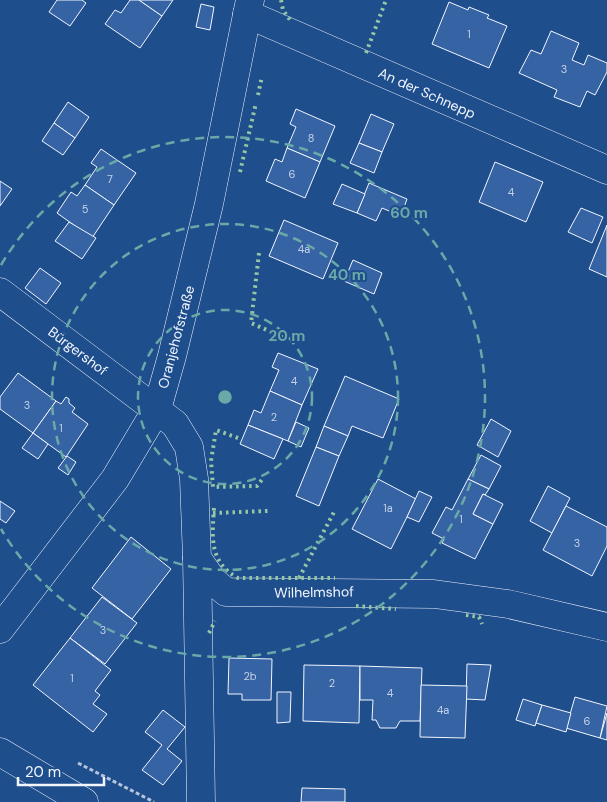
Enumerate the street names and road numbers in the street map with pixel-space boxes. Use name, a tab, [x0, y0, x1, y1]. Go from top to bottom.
street label: An der Schnepp	[376, 64, 479, 123]
street label: Oranjehofstraße	[154, 283, 198, 390]
street label: Bürgershof	[45, 323, 112, 379]
street label: Wilhelmshof	[274, 582, 354, 602]

